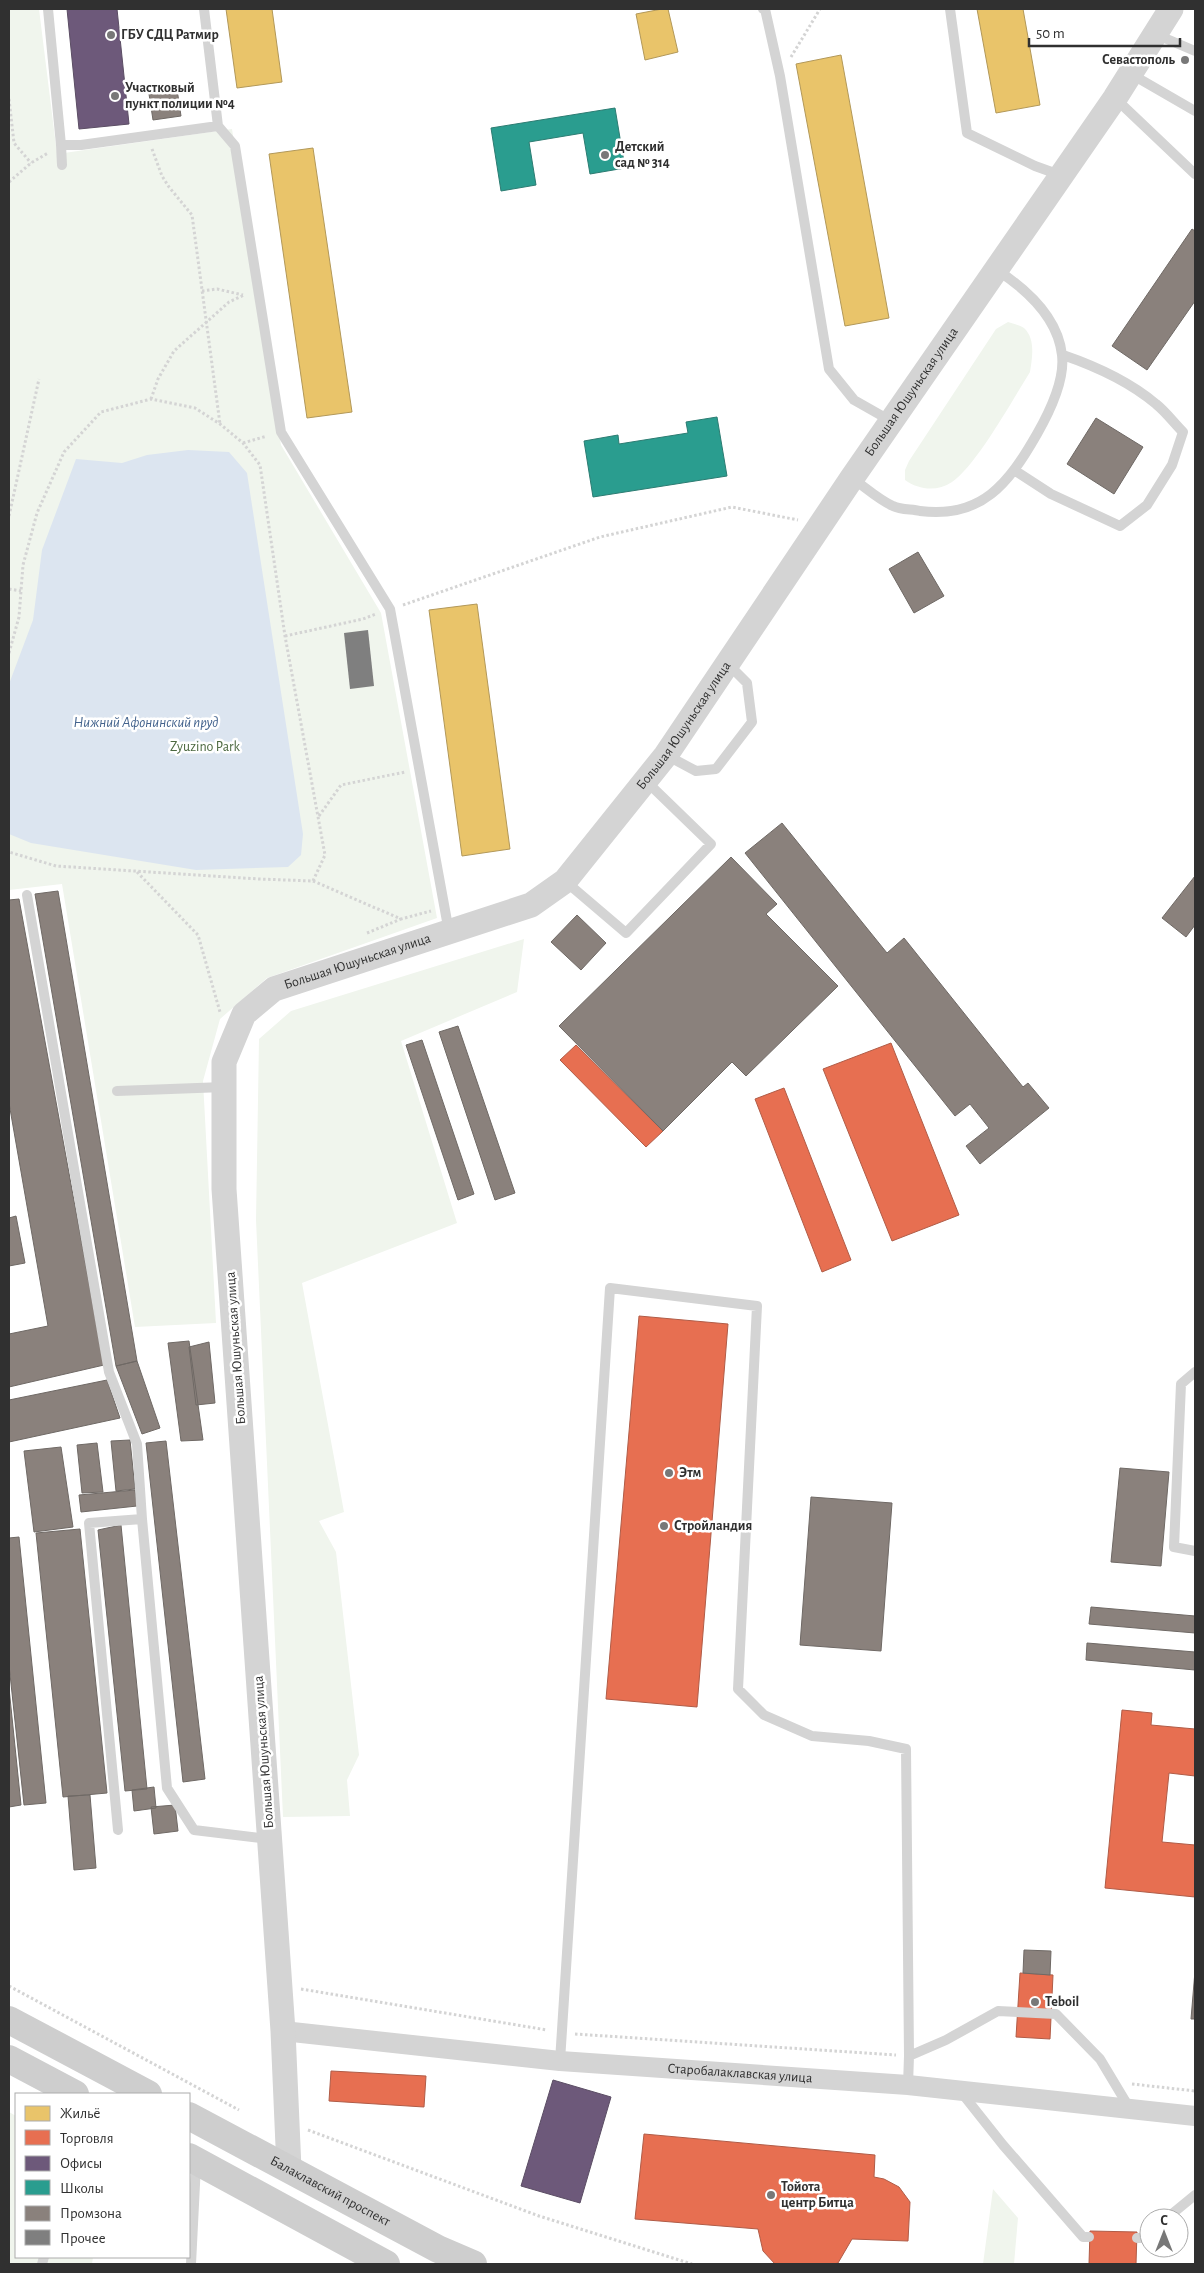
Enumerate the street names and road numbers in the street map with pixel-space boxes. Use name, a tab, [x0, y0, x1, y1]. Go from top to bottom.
street label: Большая Юшуньская улица	[862, 324, 961, 459]
street label: Большая Юшуньская улица	[634, 658, 734, 792]
street label: Большая Юшуньская улица	[282, 931, 433, 992]
street label: Большая Юшуньская улица	[224, 1270, 248, 1425]
street label: Большая Юшуньская улица	[252, 1674, 276, 1829]
street label: Старобалаклавская улица	[667, 2061, 813, 2085]
street label: Балаклавский проспект	[268, 2154, 393, 2230]

